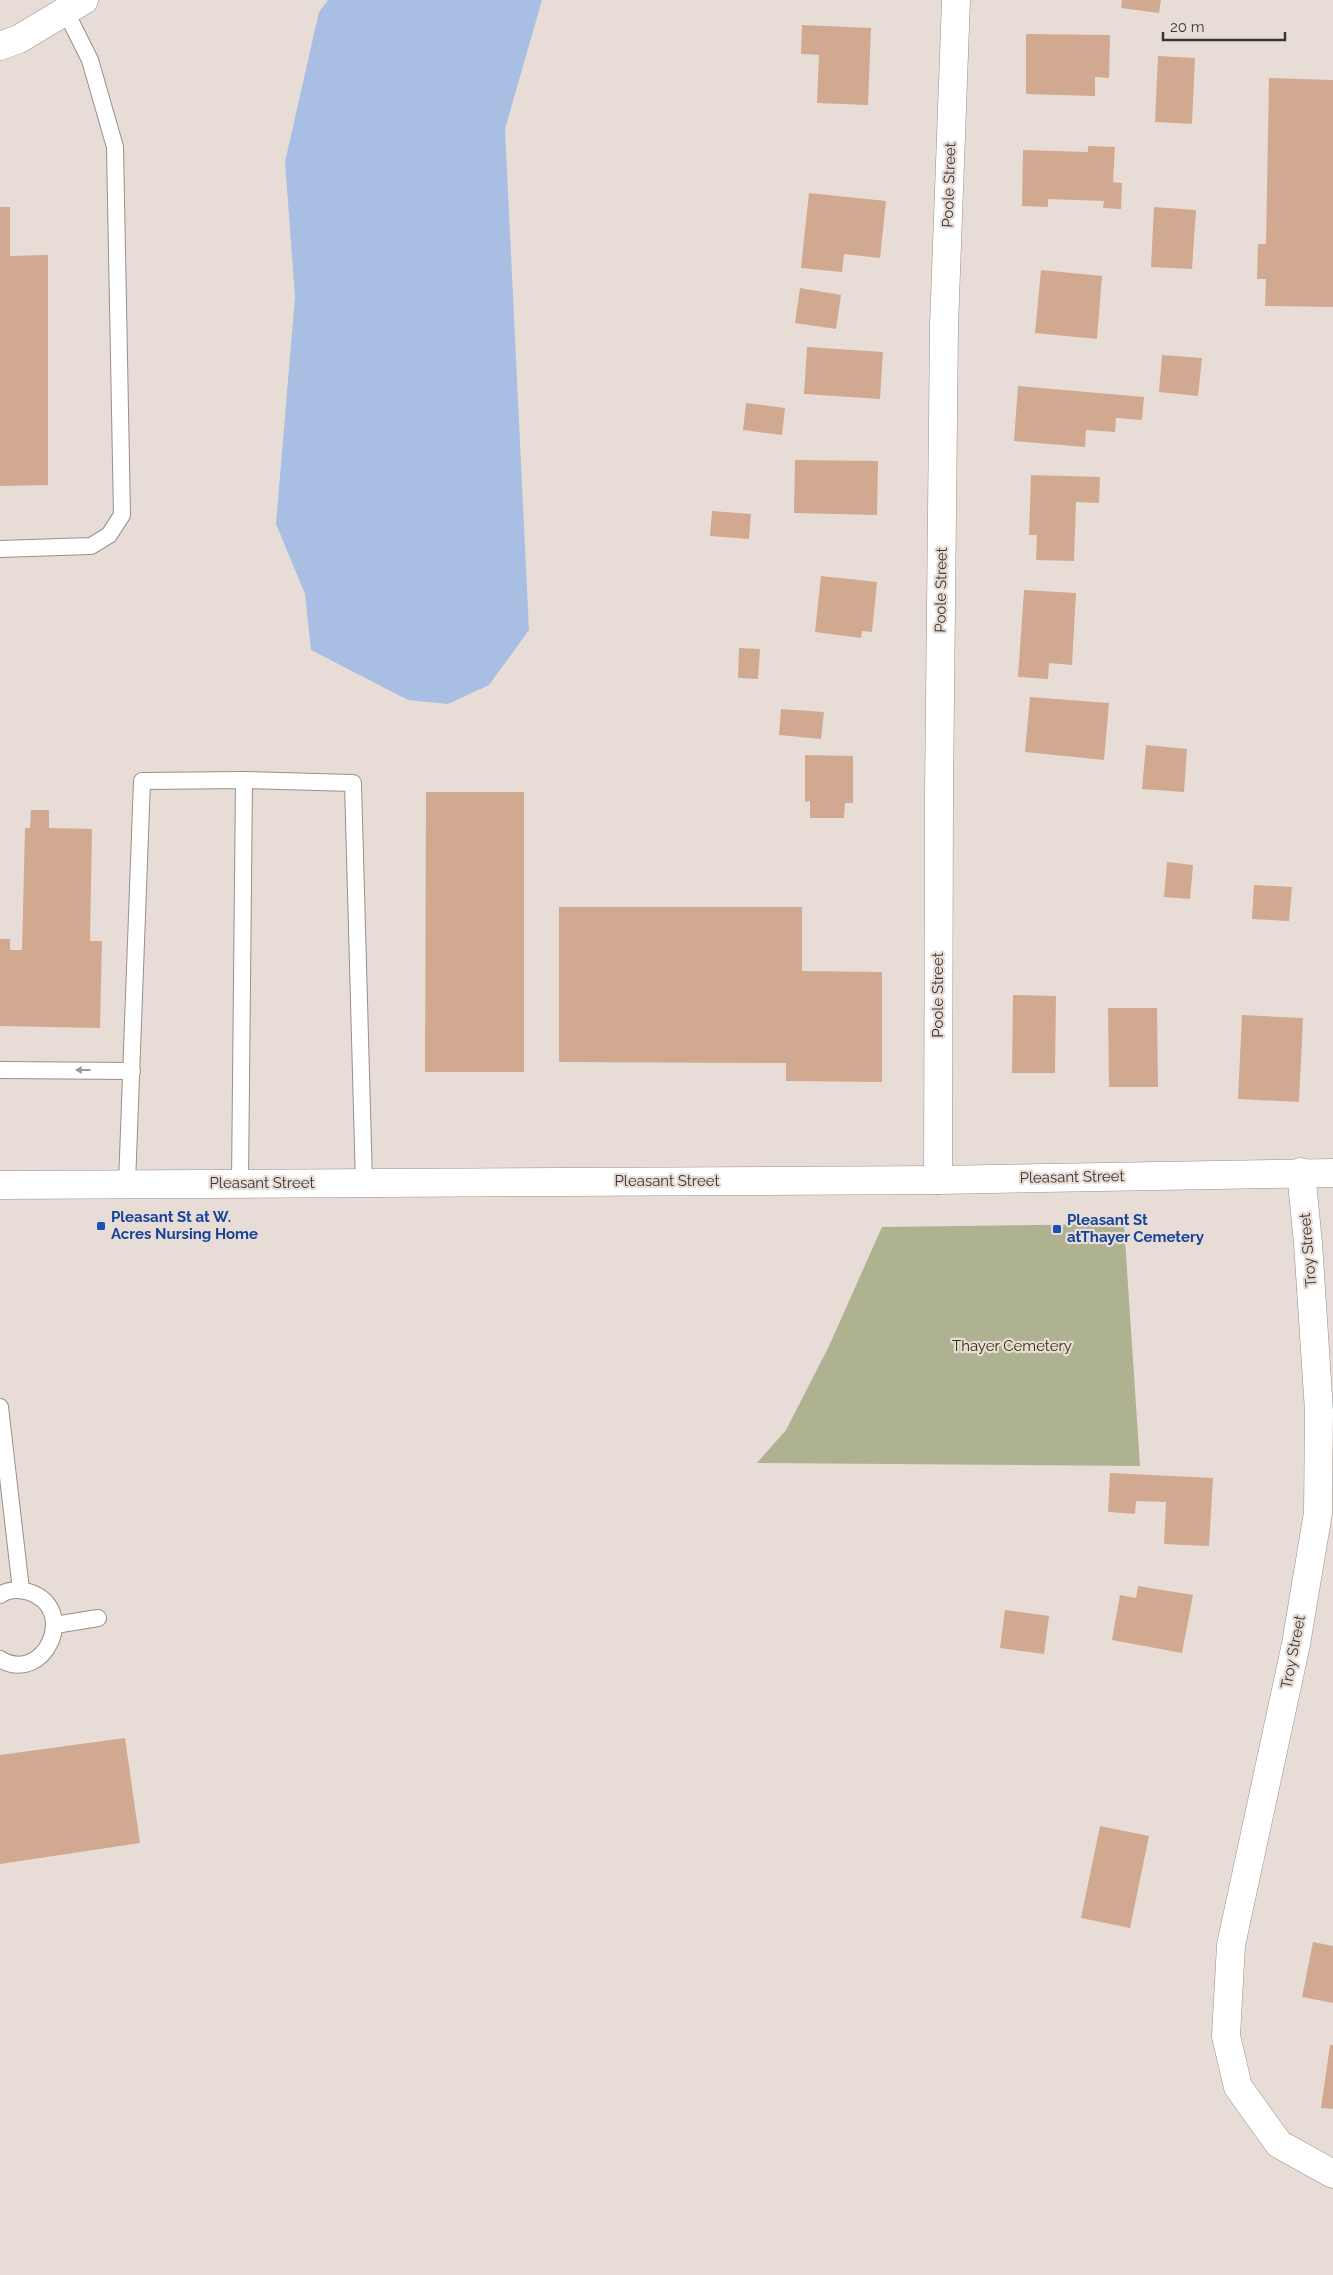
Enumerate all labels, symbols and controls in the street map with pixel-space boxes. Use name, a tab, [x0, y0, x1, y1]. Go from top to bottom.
scale bar	[1163, 10, 1286, 42]
text: 20 m	[1170, 18, 1205, 36]
street label: Poole Street	[939, 142, 959, 228]
street label: Poole Street	[931, 547, 951, 633]
street label: Poole Street	[929, 952, 947, 1038]
one-way arrow	[75, 1066, 91, 1074]
street label: Pleasant Street	[1019, 1167, 1125, 1187]
street label: Pleasant Street	[615, 1172, 719, 1190]
street label: Pleasant Street	[210, 1174, 314, 1192]
place label: Pleasant St at W. Acres Nursing Home	[111, 1208, 258, 1243]
place label: Pleasant St atThayer Cemetery	[1067, 1211, 1205, 1246]
street label: Troy Street	[1296, 1212, 1320, 1288]
marker: Pleasant St at W. Acres Nursing Home	[95, 1220, 107, 1232]
marker: Pleasant St atThayer Cemetery	[1051, 1223, 1063, 1235]
park label: Thayer Cemetery	[952, 1337, 1072, 1355]
street label: Troy Street	[1277, 1614, 1309, 1690]

